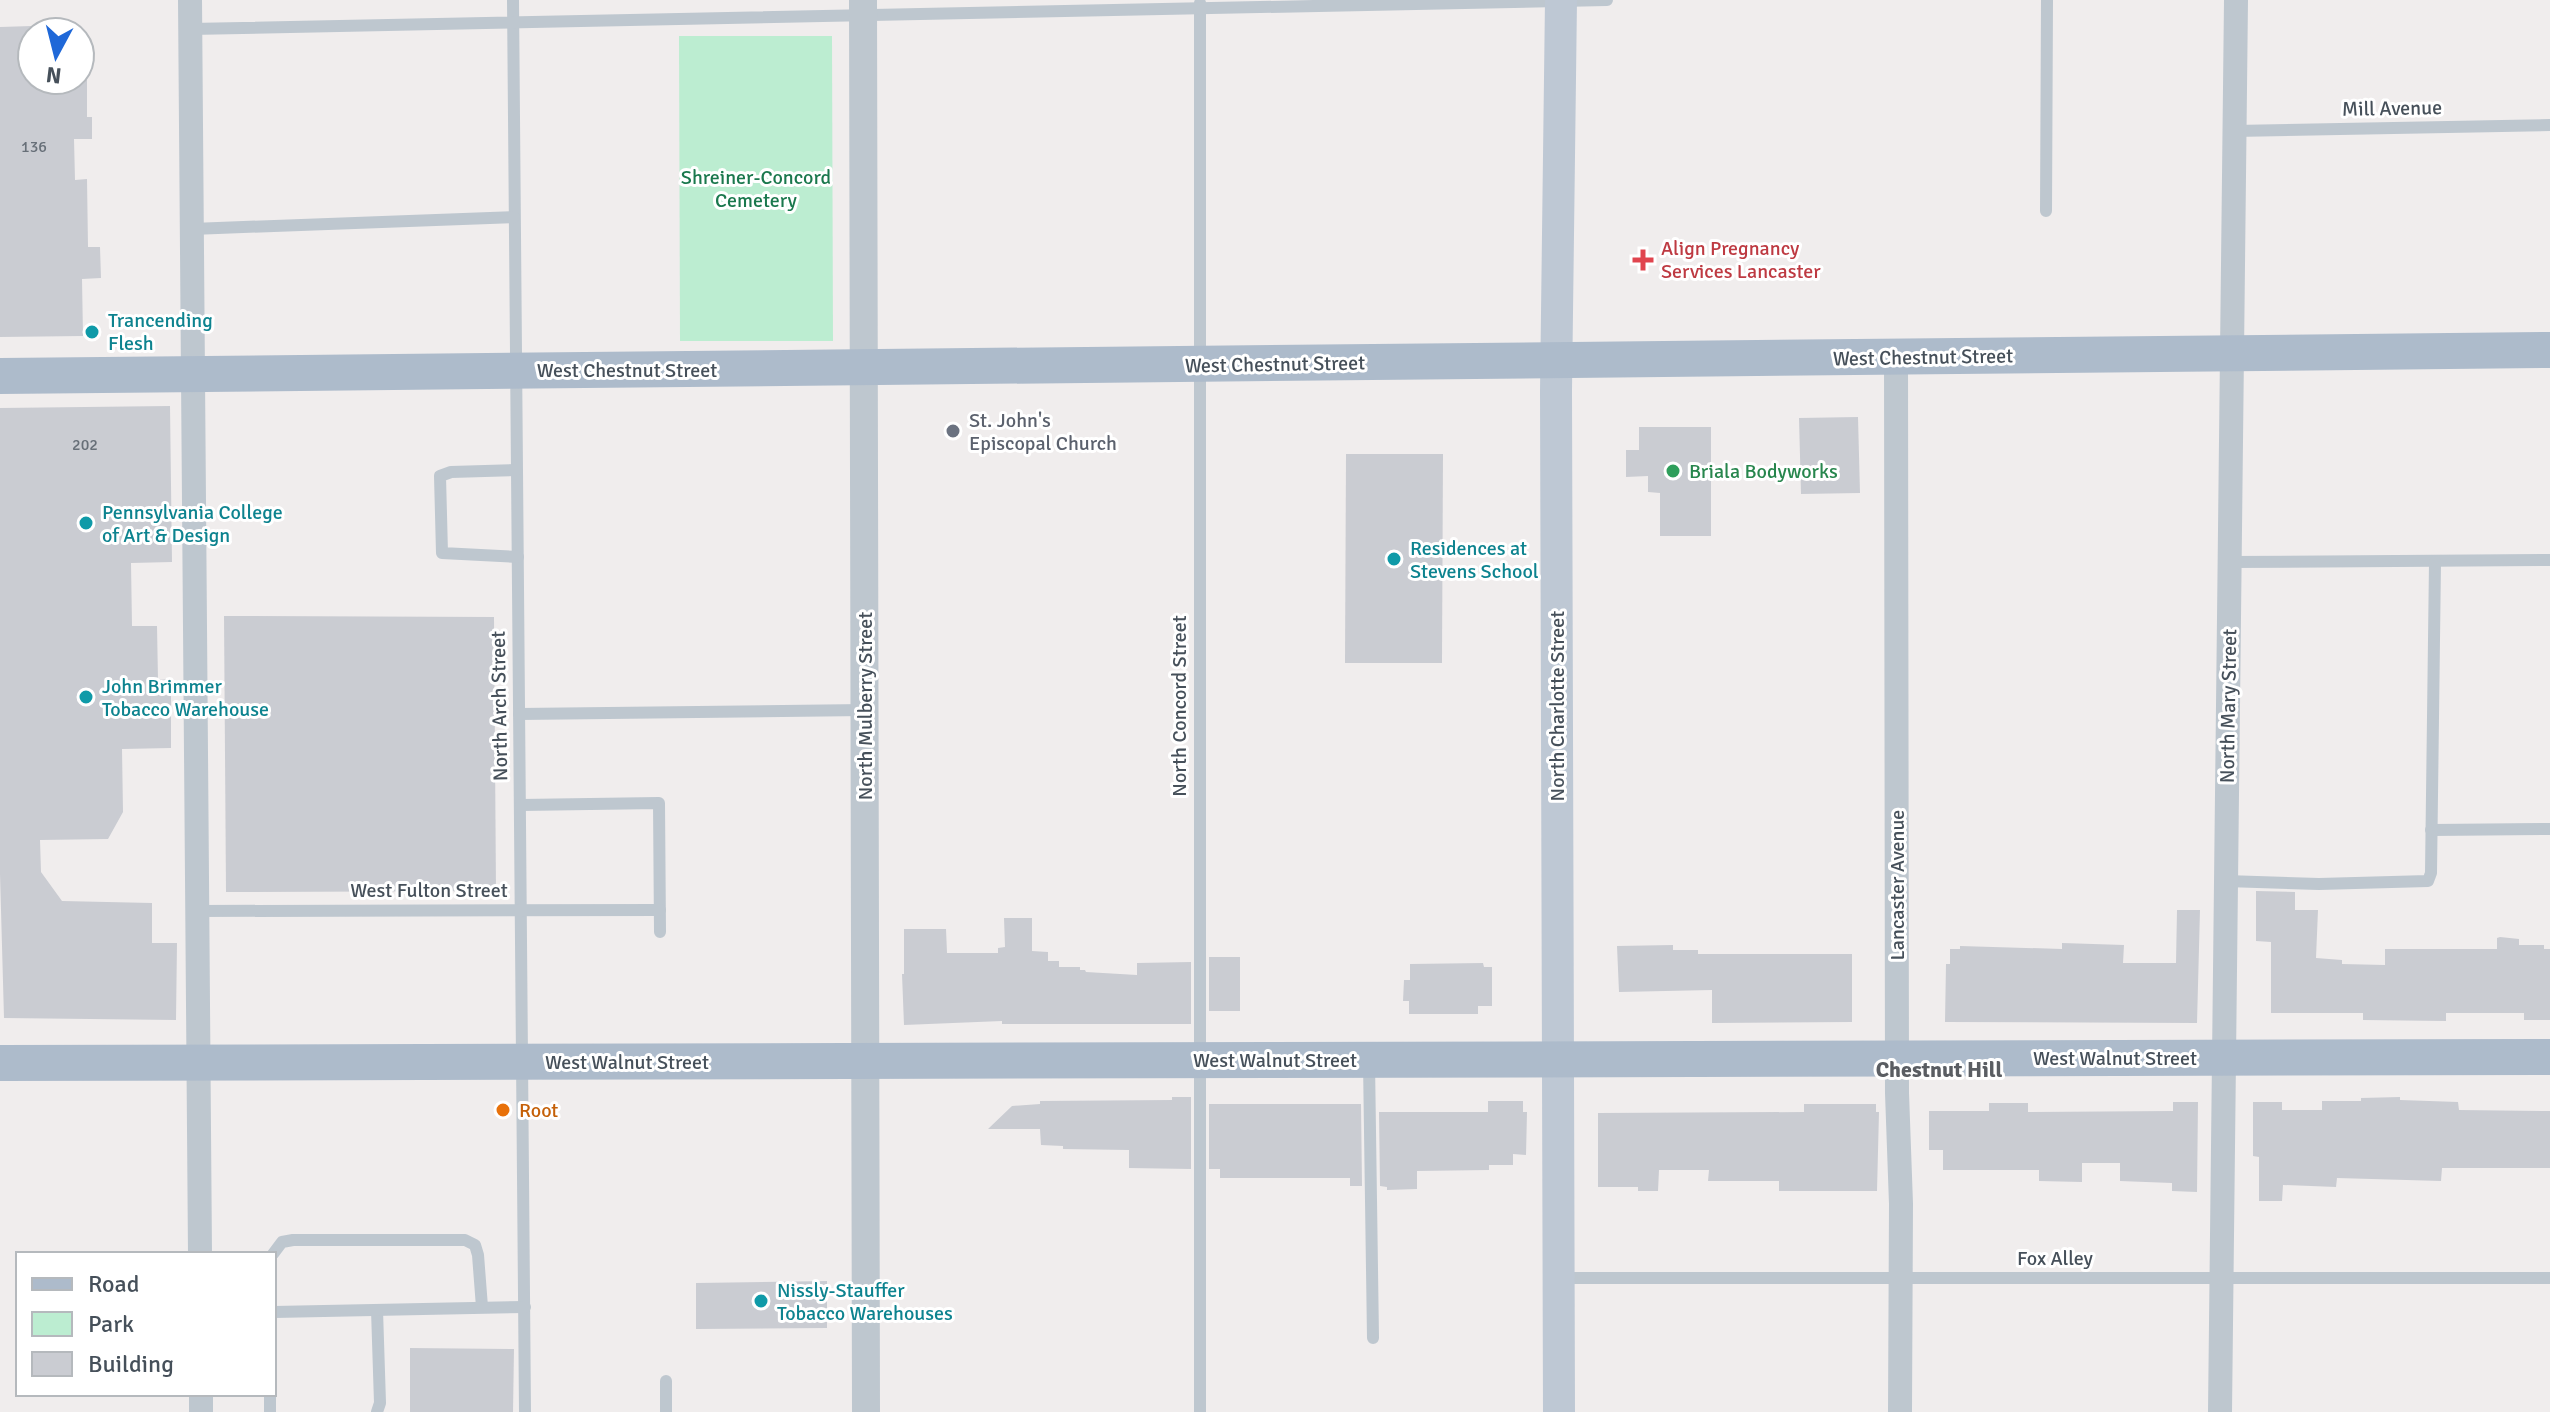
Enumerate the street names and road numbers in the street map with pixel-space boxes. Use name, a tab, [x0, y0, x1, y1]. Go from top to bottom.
street label: Mill Avenue	[2342, 95, 2442, 122]
street label: West Chestnut Street	[1833, 343, 2013, 372]
street label: West Chestnut Street	[1185, 350, 1365, 379]
street label: West Chestnut Street	[537, 358, 717, 383]
street label: North Charlotte Street	[1545, 611, 1570, 801]
street label: North Mulberry Street	[853, 612, 878, 800]
street label: North Concord Street	[1167, 615, 1192, 797]
street label: North Mary Street	[2215, 629, 2242, 783]
street label: North Arch Street	[486, 631, 513, 781]
street label: Lancaster Avenue	[1885, 810, 1910, 960]
street label: West Fulton Street	[350, 878, 508, 903]
street label: West Walnut Street	[2033, 1046, 2197, 1071]
street label: West Walnut Street	[1193, 1048, 1357, 1073]
street label: West Walnut Street	[545, 1050, 709, 1075]
street label: Fox Alley	[2017, 1246, 2094, 1271]

